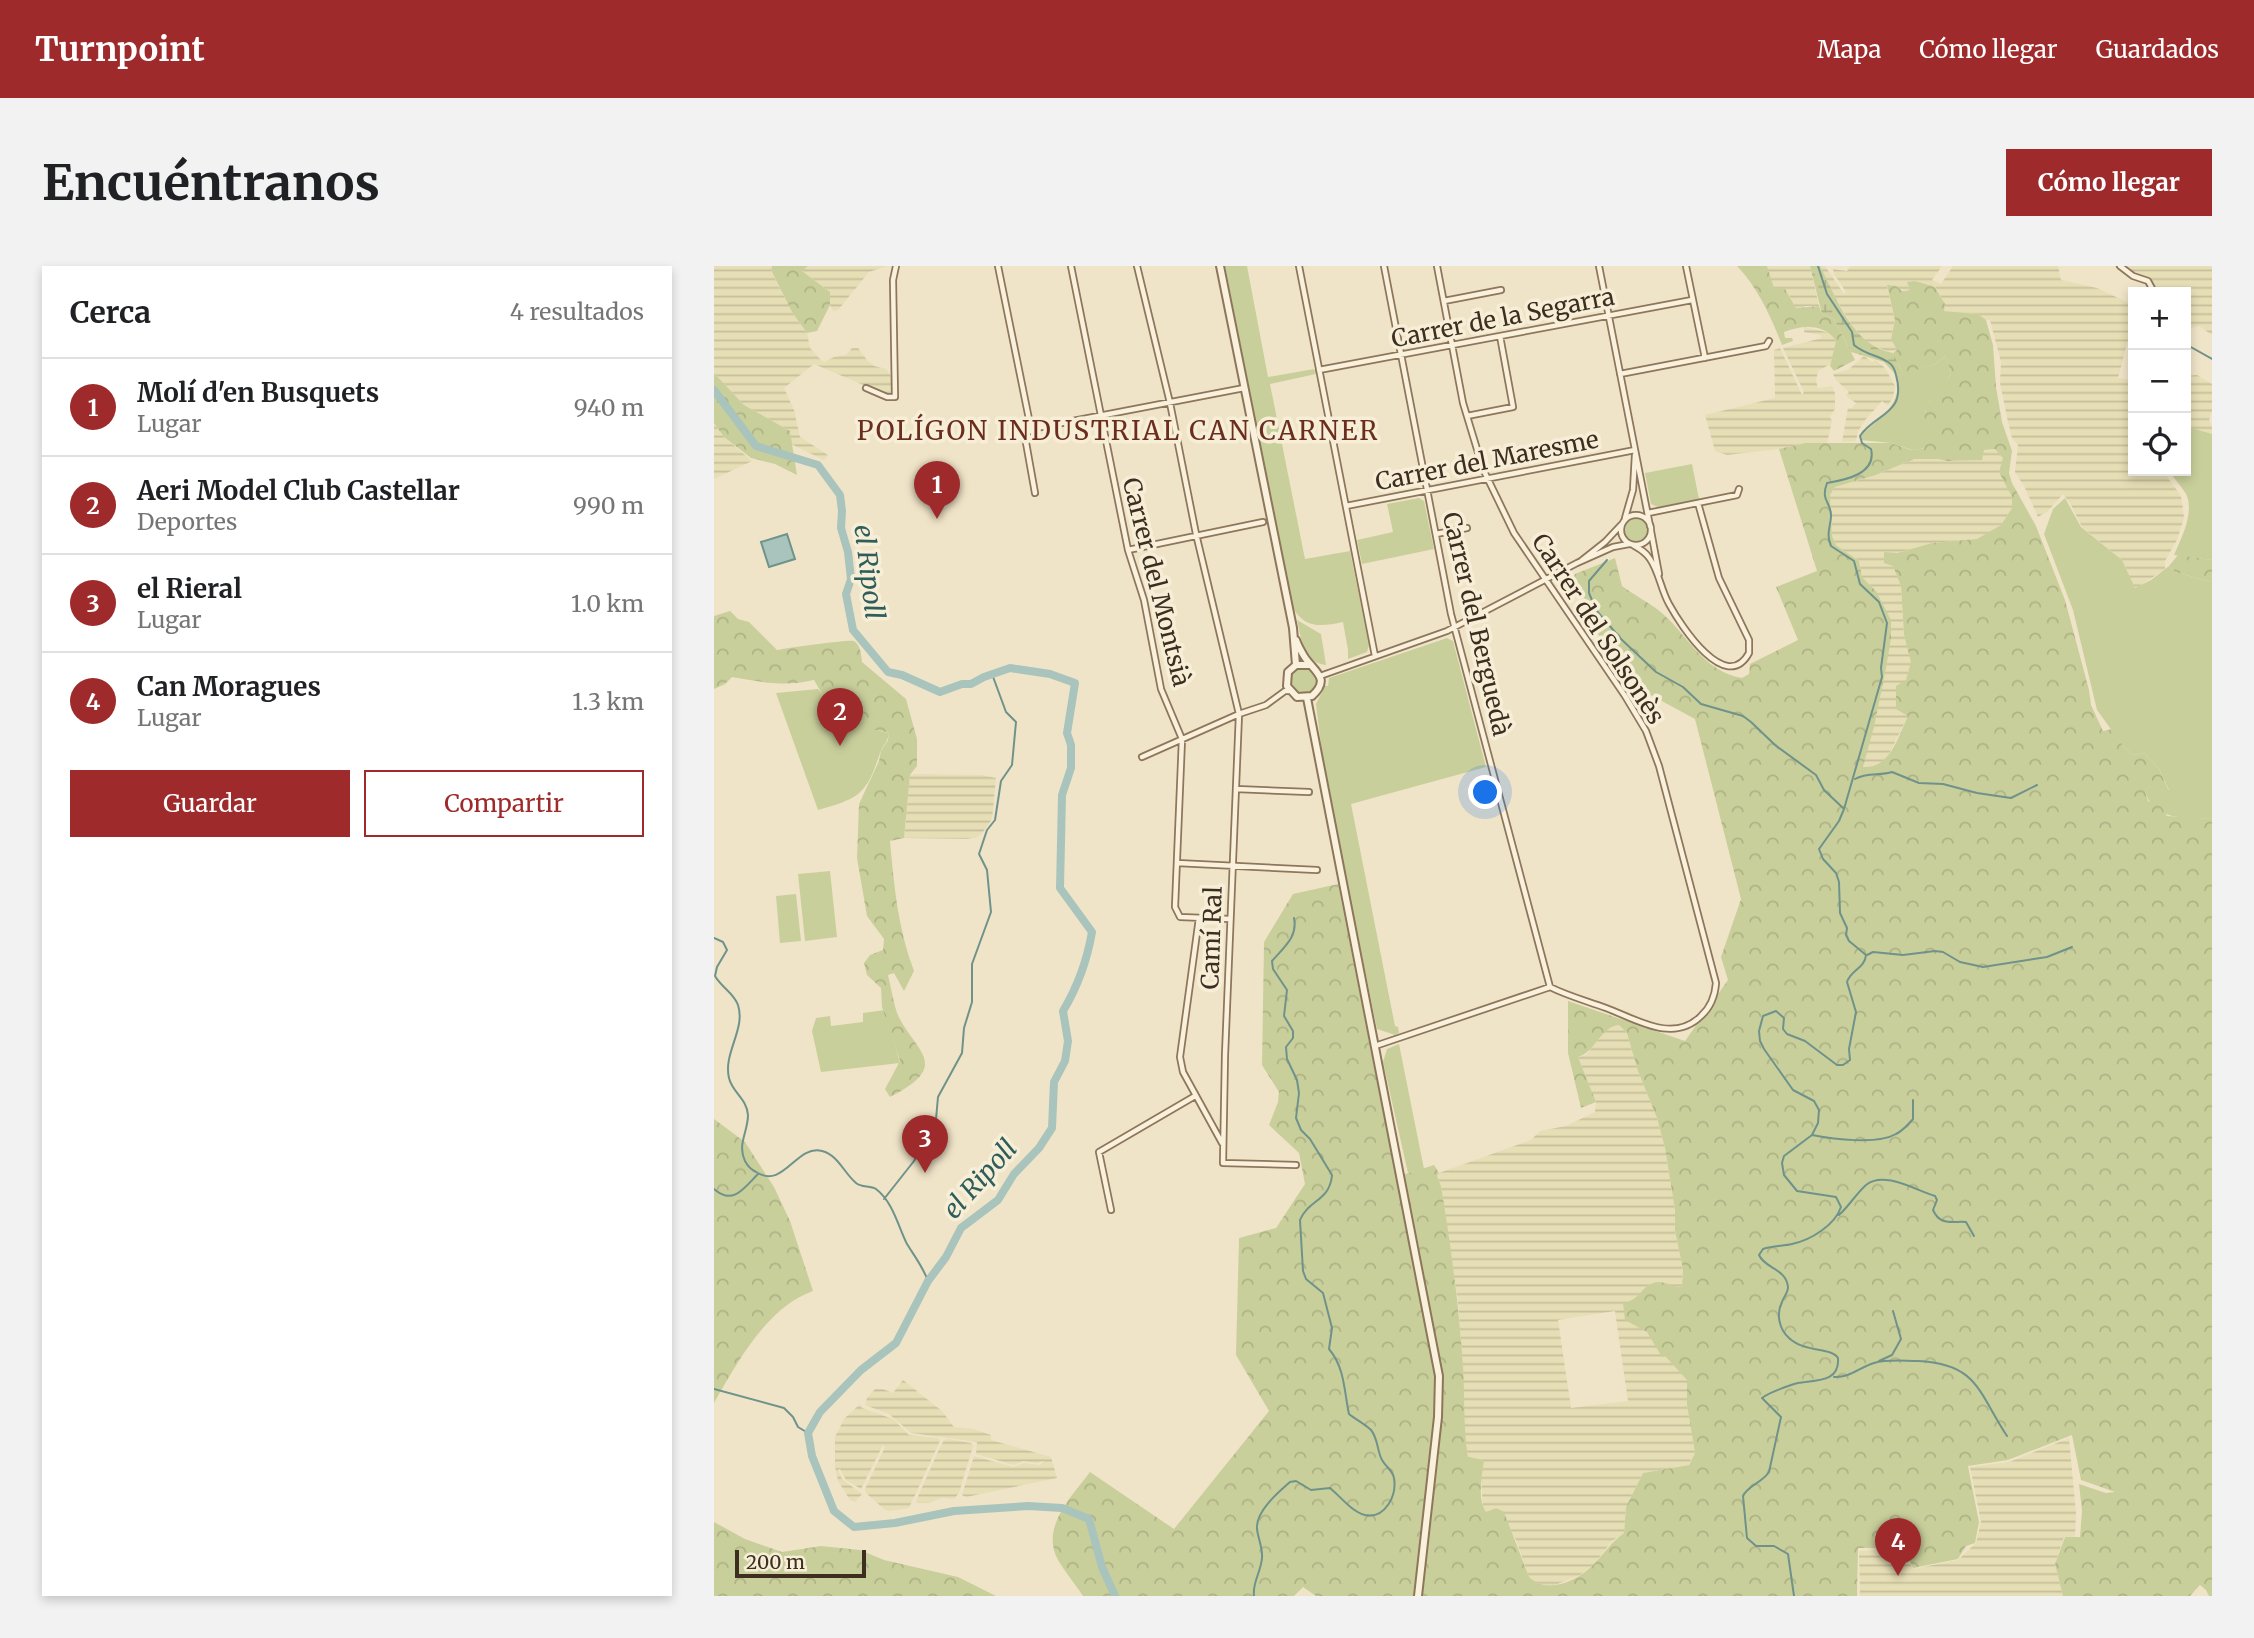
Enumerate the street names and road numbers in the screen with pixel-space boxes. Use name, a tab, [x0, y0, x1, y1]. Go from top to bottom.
street label: Carrer de la Segarra	[1389, 281, 1617, 354]
street label: Carrer del Maresme	[1373, 424, 1601, 497]
street label: Carrer del Montsià	[1116, 474, 1197, 689]
street label: Carrer del Berguedà	[1436, 509, 1517, 739]
street label: Carrer del Solsonès	[1525, 528, 1672, 730]
street label: Camí Ral	[1194, 886, 1229, 990]

